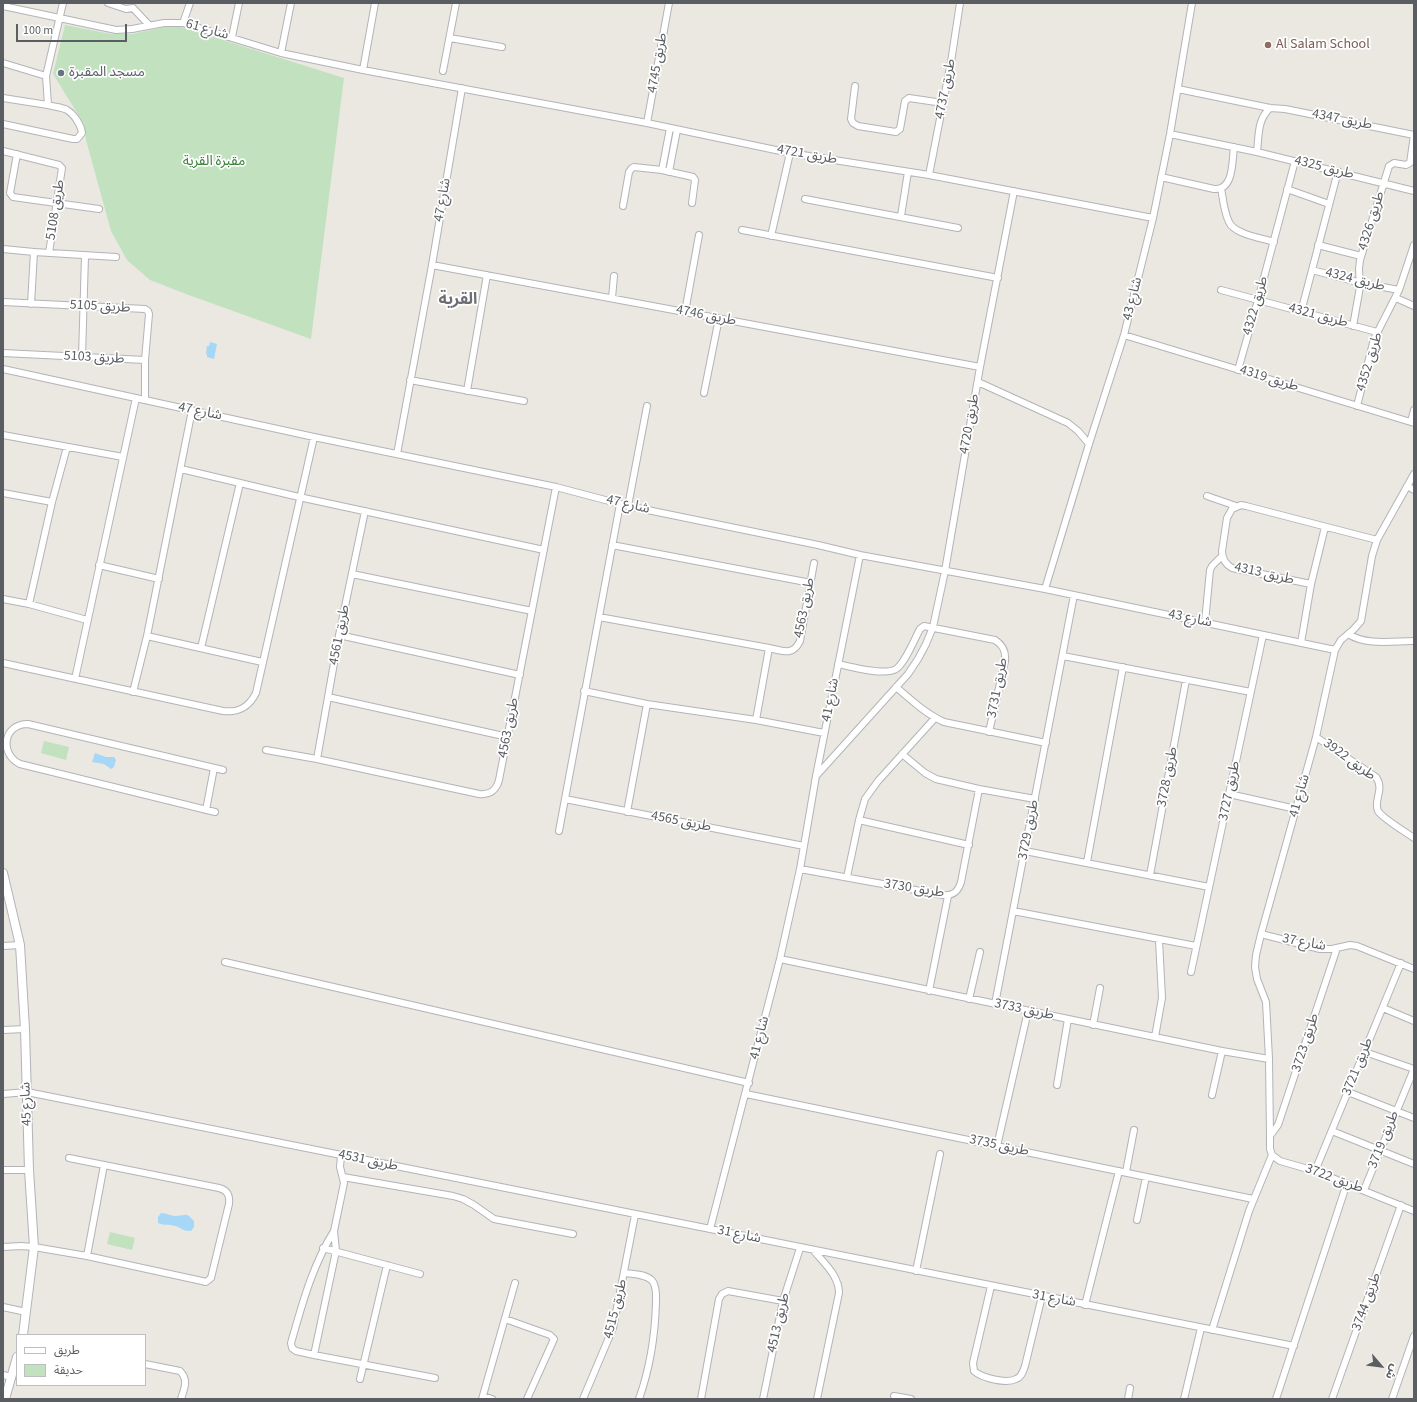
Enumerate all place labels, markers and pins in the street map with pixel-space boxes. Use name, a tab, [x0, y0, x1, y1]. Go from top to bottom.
place label: Al Salam School	[1276, 37, 1370, 53]
marker: Al Salam School	[1263, 40, 1273, 50]
place label: مسجد المقبرة	[69, 65, 145, 81]
marker: مسجد المقبرة	[56, 68, 66, 78]

